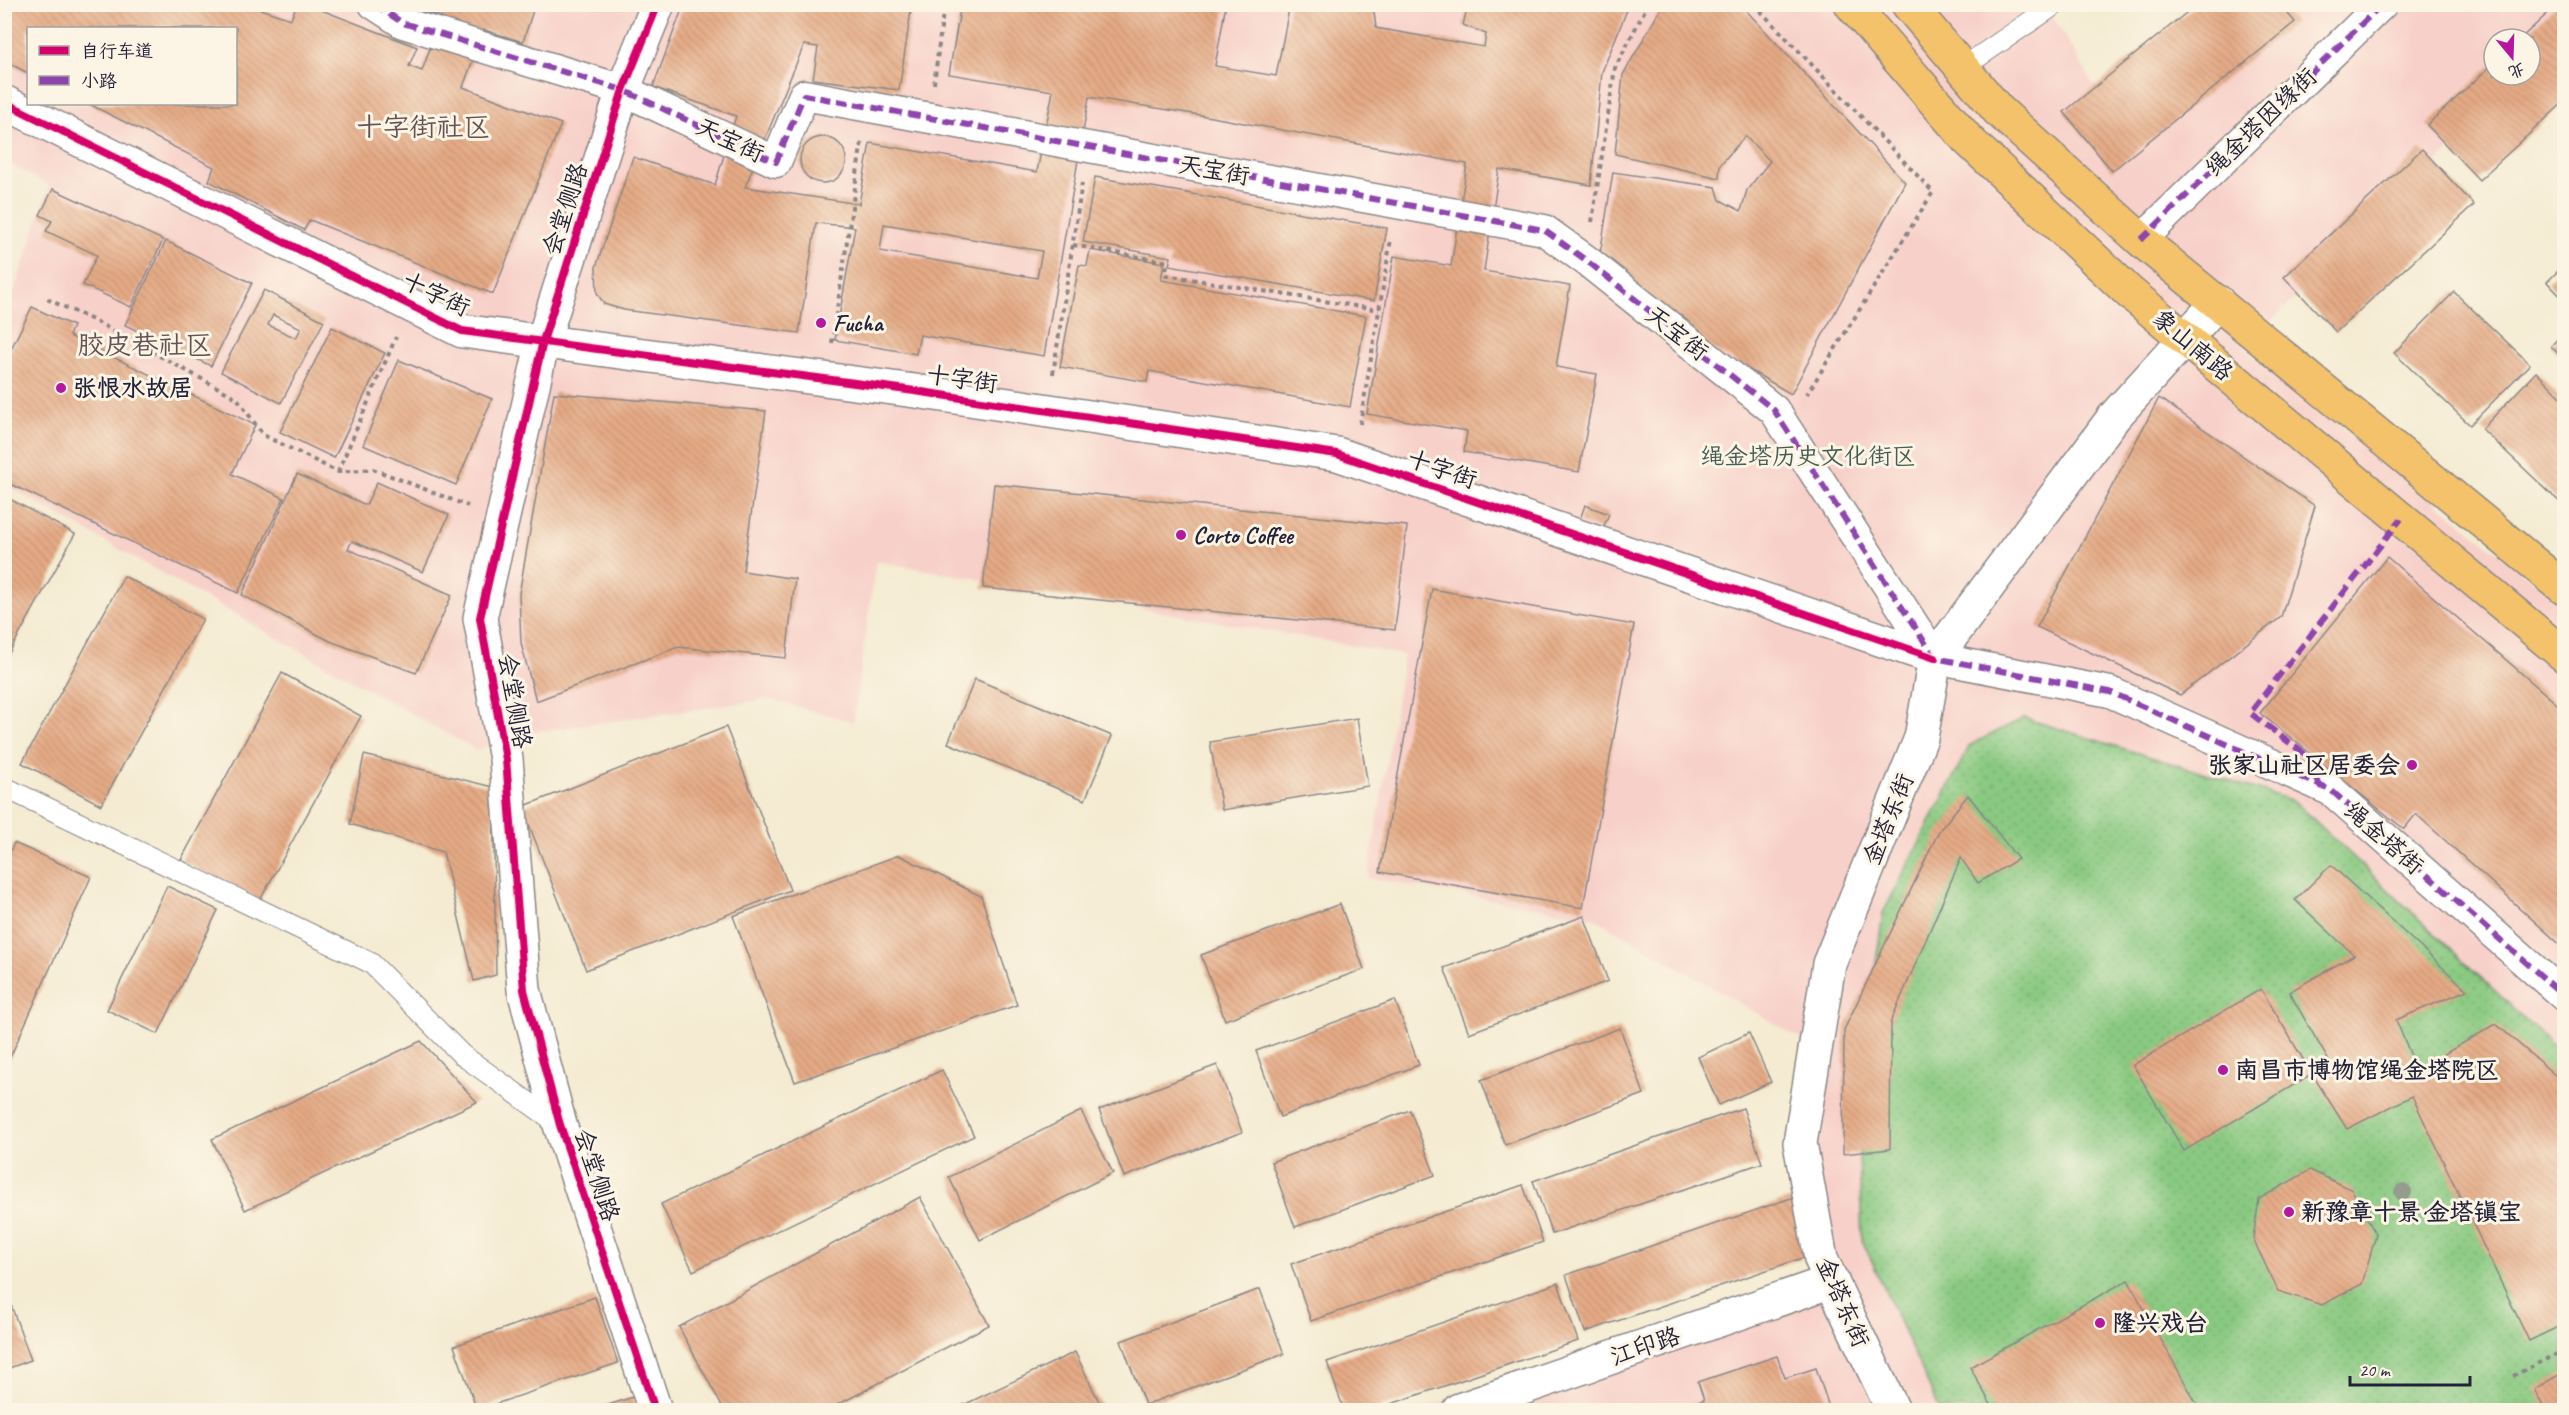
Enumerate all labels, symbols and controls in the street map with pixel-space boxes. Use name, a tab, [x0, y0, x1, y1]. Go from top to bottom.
legend	[27, 27, 237, 105]
north arrow	[2482, 27, 2542, 87]
text: 自行车道	[81, 40, 153, 62]
text: 北	[2506, 58, 2527, 82]
street label: 绳金塔因缘街	[2199, 61, 2323, 183]
text: 小路	[81, 70, 117, 92]
district label: 十字街社区	[356, 110, 491, 144]
street label: 天宝街	[691, 111, 769, 169]
street label: 天宝街	[1176, 149, 1252, 191]
street label: 会堂侧路	[536, 159, 594, 259]
street label: 十字街	[397, 265, 475, 323]
street label: 天宝街	[1639, 299, 1715, 367]
street label: 象山南路	[2147, 303, 2239, 387]
place label: Fucha	[833, 308, 885, 338]
marker: Fucha	[814, 316, 828, 330]
district label: 胶皮巷社区	[78, 328, 213, 362]
street label: 十字街	[924, 359, 1000, 399]
place label: 张恨水故居	[73, 373, 193, 403]
marker: 张恨水故居	[54, 381, 68, 395]
park label: 绳金塔历史文化街区	[1700, 441, 1916, 471]
street label: 十字街	[1403, 443, 1481, 495]
place label: Corto Coffee	[1193, 520, 1295, 550]
marker: Corto Coffee	[1174, 528, 1188, 542]
street label: 会堂侧路	[492, 651, 538, 751]
place label: 张家山社区居委会	[2208, 750, 2400, 780]
marker: 张家山社区居委会	[2405, 758, 2419, 772]
street label: 金塔东街	[1856, 769, 1920, 869]
street label: 绳金塔街	[2338, 795, 2430, 881]
place label: 南昌市博物馆绳金塔院区	[2235, 1055, 2499, 1085]
marker: 南昌市博物馆绳金塔院区	[2216, 1063, 2230, 1077]
street label: 会堂侧路	[568, 1125, 626, 1225]
place label: 新豫章十景·金塔镇宝	[2301, 1197, 2522, 1227]
marker: 新豫章十景·金塔镇宝	[2282, 1205, 2296, 1219]
street label: 金塔东街	[1810, 1252, 1876, 1352]
place label: 隆兴戏台	[2112, 1308, 2208, 1338]
marker: 隆兴戏台	[2093, 1316, 2107, 1330]
street label: 江印路	[1606, 1320, 1684, 1372]
scale bar	[2350, 1349, 2470, 1387]
text: 20 m	[2359, 1359, 2392, 1381]

